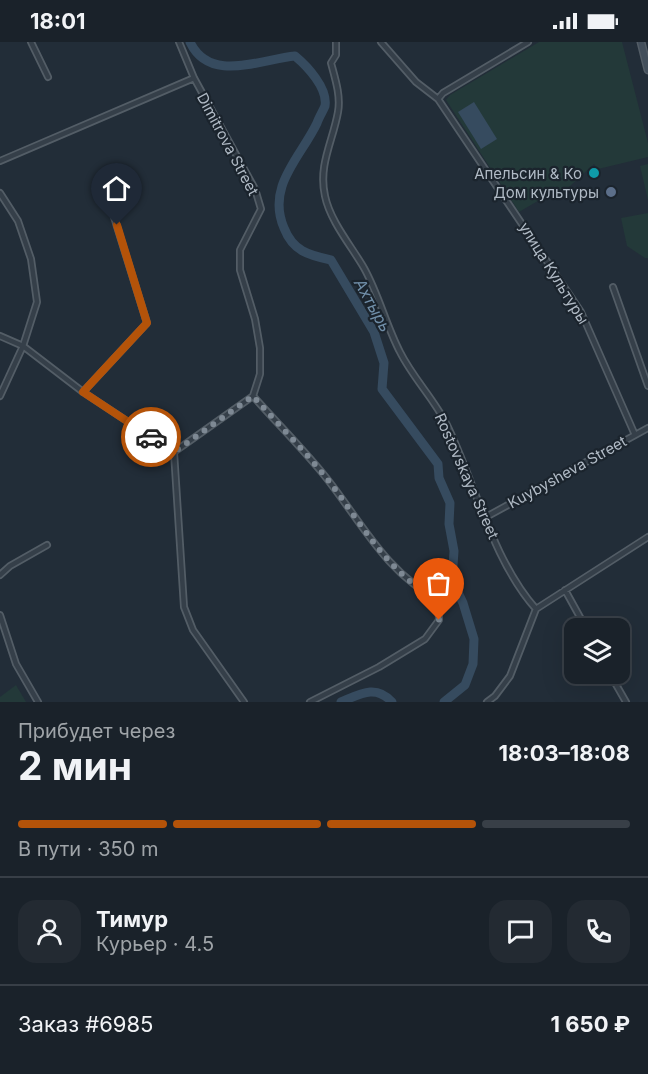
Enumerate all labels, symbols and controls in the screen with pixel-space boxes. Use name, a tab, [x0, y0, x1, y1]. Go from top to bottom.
text: 18:01	[30, 8, 85, 34]
street label: Dimitrova Street	[193, 89, 263, 199]
pin	[91, 163, 142, 225]
place label: Апельсин & Ко	[474, 164, 582, 183]
marker: Апельсин & Ко	[587, 166, 601, 180]
icon: home	[100, 172, 133, 205]
place label: Дом культуры	[493, 183, 599, 202]
marker: Дом культуры	[604, 185, 618, 199]
street label: улица Культуры	[515, 218, 593, 328]
water label: Ахтырь	[350, 274, 396, 335]
courier	[121, 407, 181, 467]
street label: Rostovskaya Street	[431, 410, 503, 542]
icon: car	[135, 421, 168, 454]
street label: Kuybysheva Street	[504, 431, 630, 513]
pin	[413, 558, 464, 620]
icon: bag	[422, 567, 455, 600]
map controls	[564, 618, 630, 684]
button: layers	[564, 618, 630, 684]
text: Прибудет через	[18, 719, 175, 743]
text: 18:03–18:08	[499, 740, 630, 766]
text: 2 мин	[18, 742, 132, 789]
text: В пути · 350 m	[18, 837, 158, 861]
button: person	[18, 900, 81, 963]
button: chat	[489, 900, 552, 963]
button: phone	[567, 900, 630, 963]
text: Тимур	[96, 906, 168, 932]
text: Курьер · 4.5	[96, 932, 214, 956]
text: Заказ #6985	[18, 1011, 153, 1037]
text: 1 650 ₽	[551, 1011, 630, 1037]

